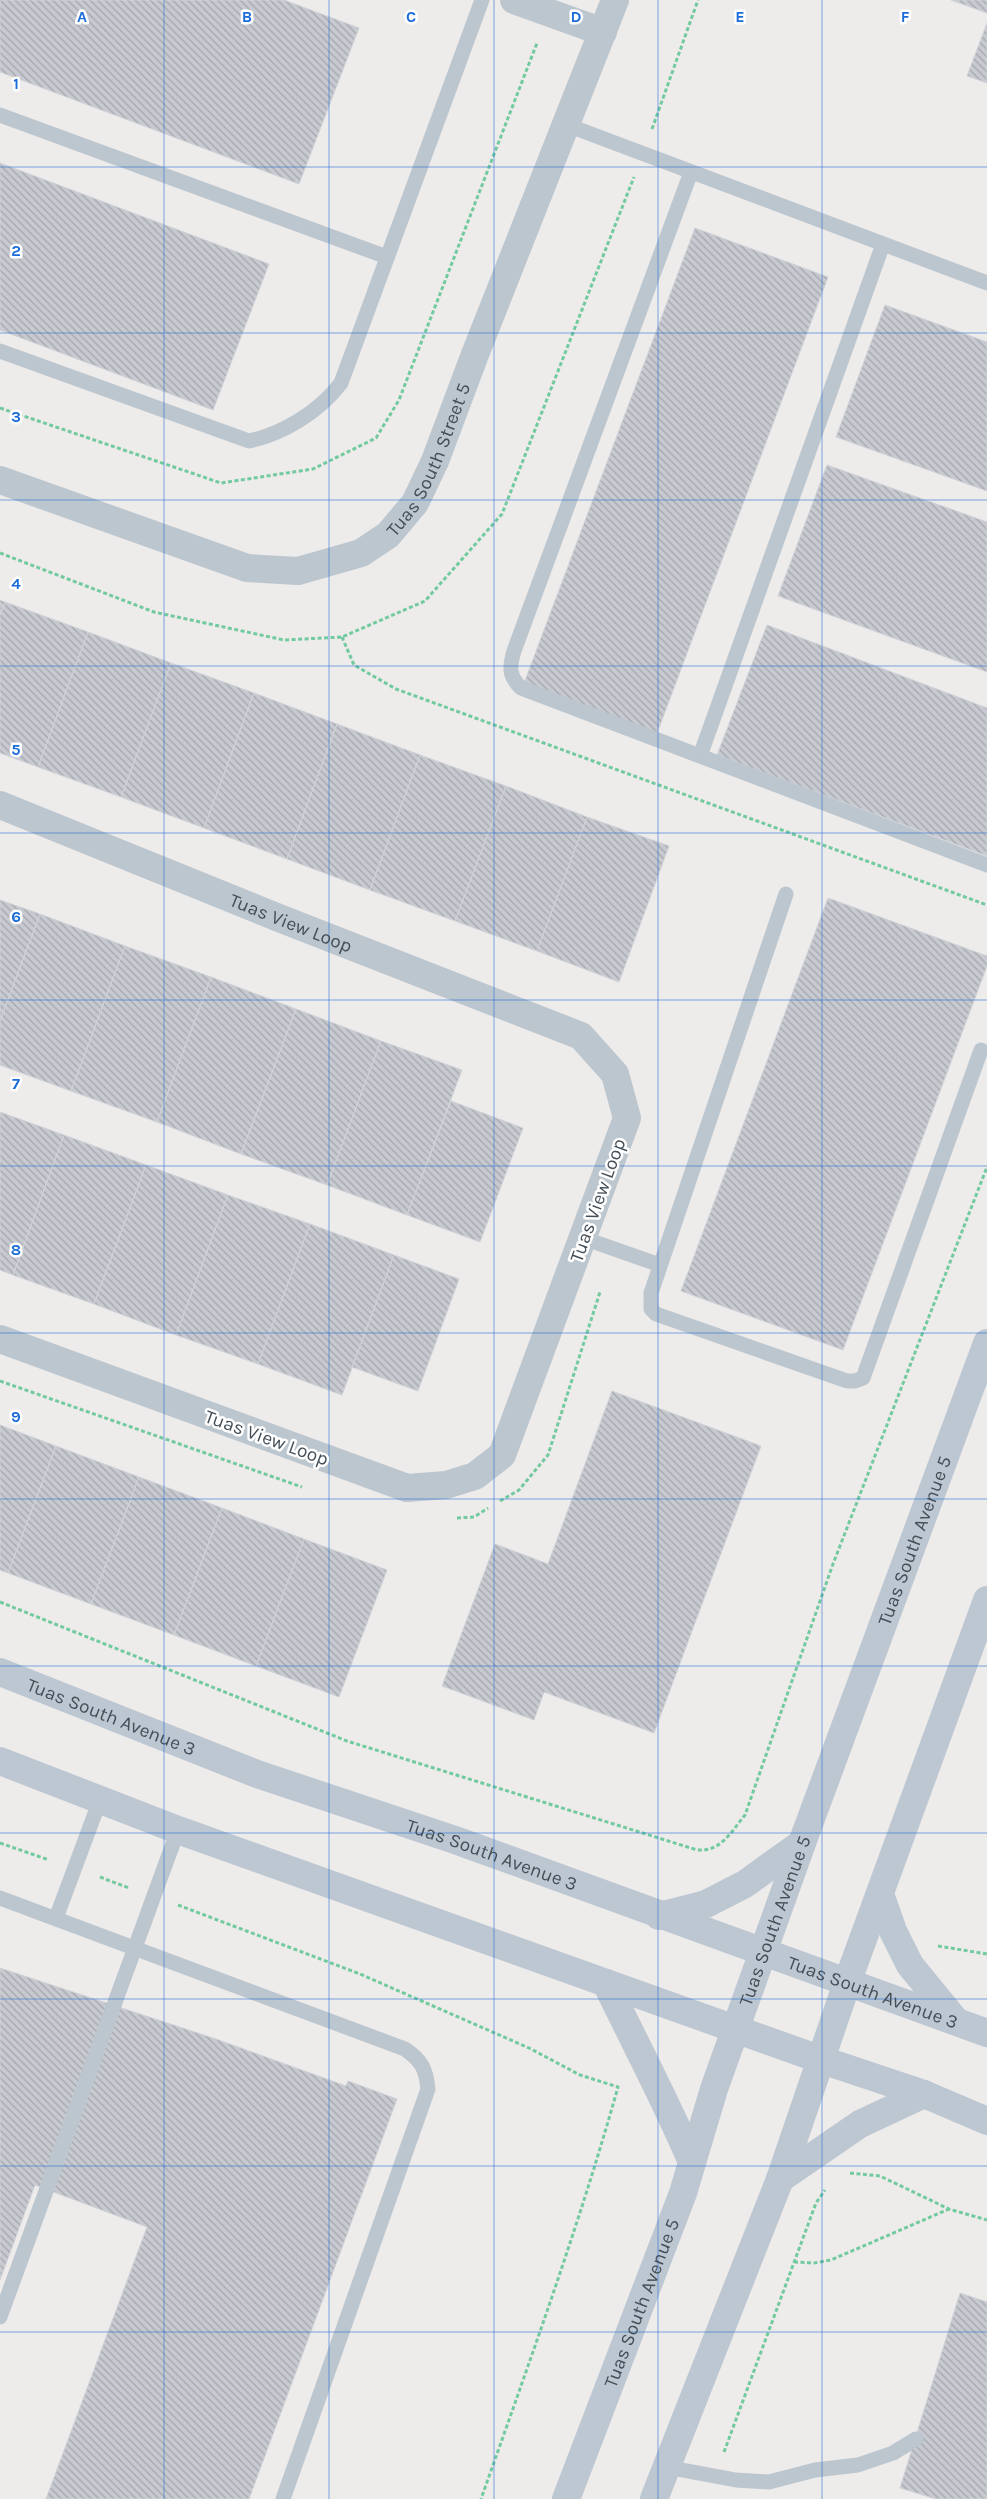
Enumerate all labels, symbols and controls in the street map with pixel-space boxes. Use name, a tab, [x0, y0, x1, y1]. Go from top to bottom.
text: A	[77, 7, 87, 26]
text: B	[242, 7, 252, 26]
text: C	[406, 7, 416, 26]
text: D	[571, 7, 582, 26]
text: E	[735, 7, 745, 26]
text: F	[901, 7, 910, 26]
text: 1	[13, 74, 19, 93]
text: 2	[11, 241, 21, 260]
street label: Tuas South Street 5	[382, 380, 475, 541]
text: 3	[11, 407, 21, 426]
text: 4	[11, 574, 21, 593]
text: 5	[11, 740, 21, 759]
street label: Tuas View Loop	[226, 889, 355, 958]
text: 6	[11, 907, 21, 926]
text: 7	[12, 1074, 20, 1093]
street label: Tuas View Loop	[565, 1136, 630, 1265]
text: 8	[11, 1240, 21, 1259]
street label: Tuas View Loop	[202, 1405, 331, 1470]
text: 9	[11, 1407, 21, 1426]
street label: Tuas South Avenue 5	[873, 1453, 956, 1629]
street label: Tuas South Avenue 3	[24, 1674, 199, 1761]
street label: Tuas South Avenue 3	[404, 1815, 580, 1895]
street label: Tuas South Avenue 5	[735, 1833, 816, 2009]
street label: Tuas South Avenue 3	[785, 1952, 961, 2034]
street label: Tuas South Avenue 5	[600, 2216, 684, 2391]

